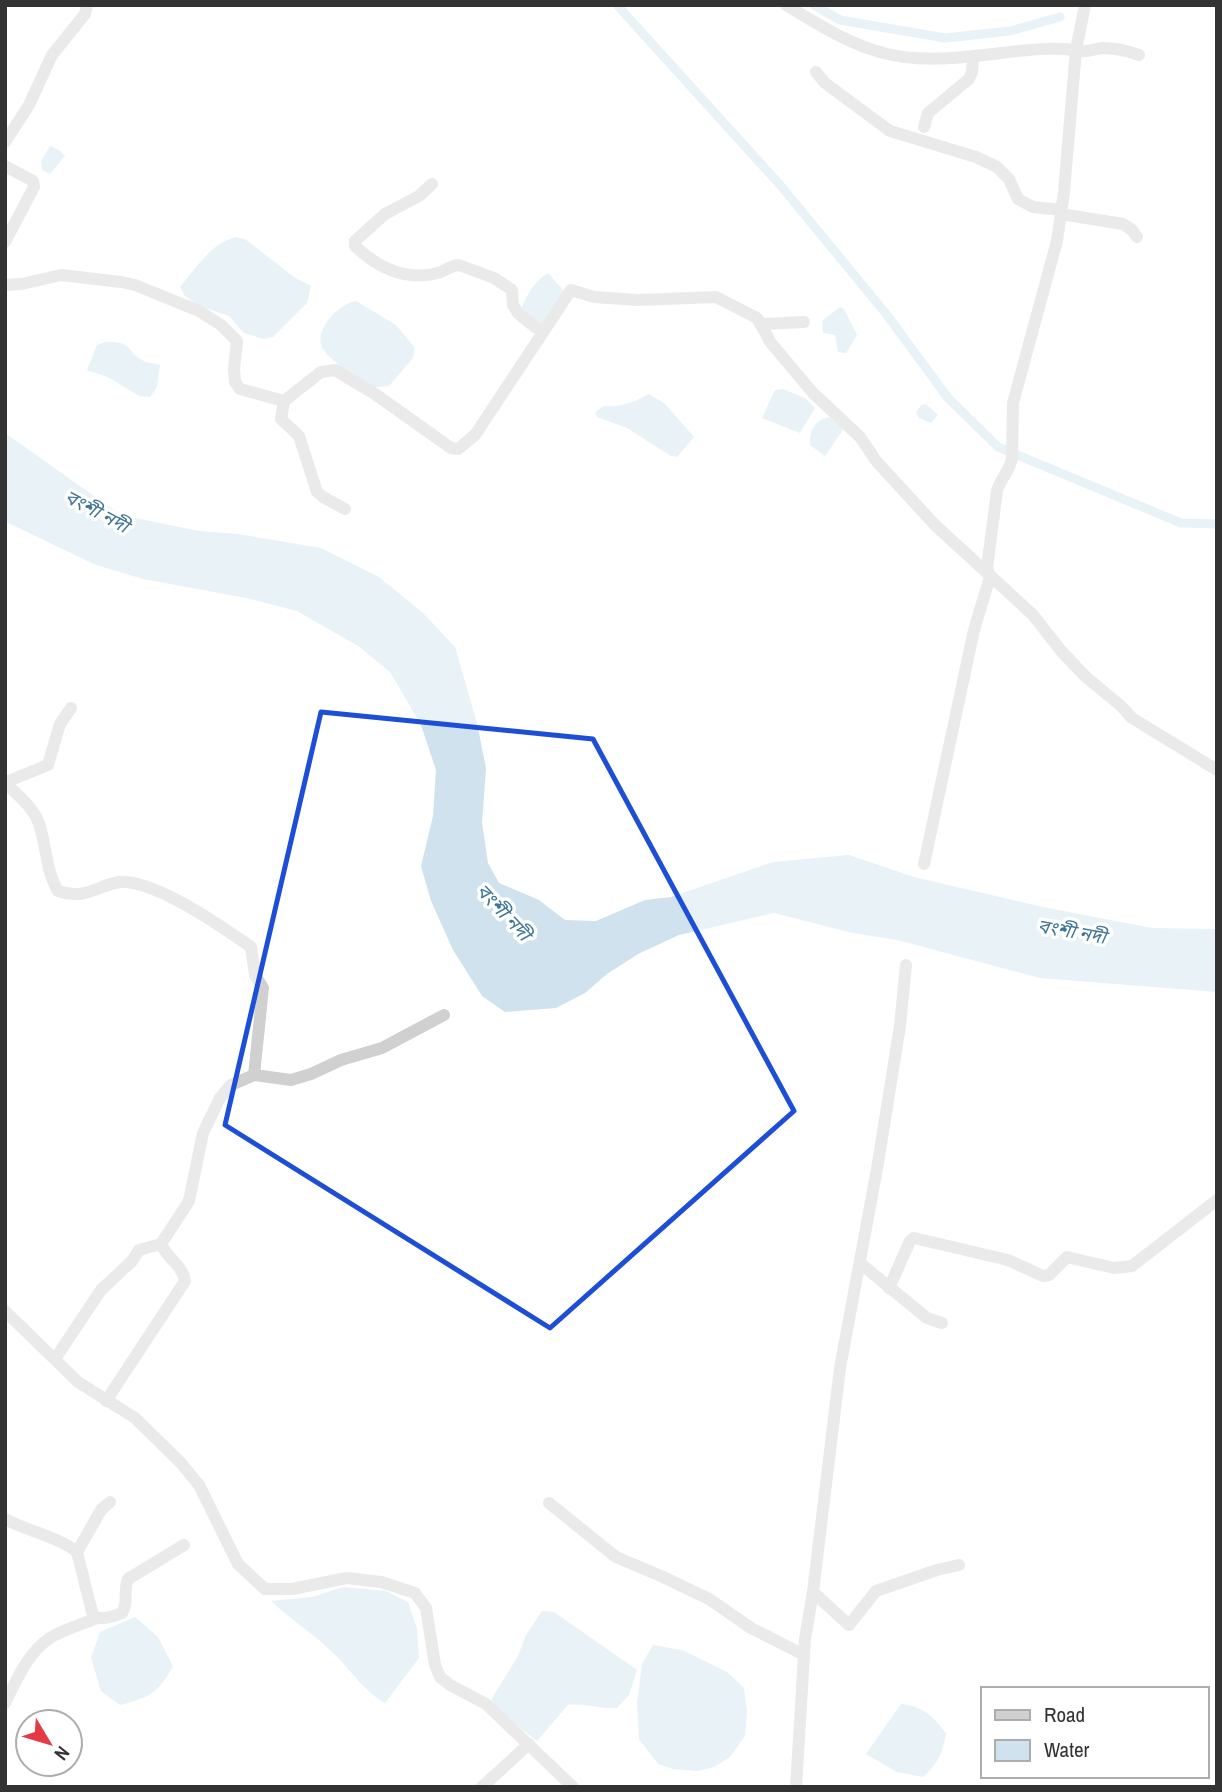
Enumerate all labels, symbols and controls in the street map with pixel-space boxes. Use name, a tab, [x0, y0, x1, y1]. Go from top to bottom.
water label: বংশী নদী	[60, 483, 137, 541]
water label: বংশী নদী	[471, 878, 540, 949]
water label: বংশী নদী	[1036, 912, 1112, 950]
legend	[981, 1687, 1208, 1778]
text: Road	[1044, 1700, 1085, 1729]
north arrow	[14, 1708, 84, 1778]
text: Water	[1044, 1735, 1090, 1764]
text: N	[49, 1741, 76, 1766]

